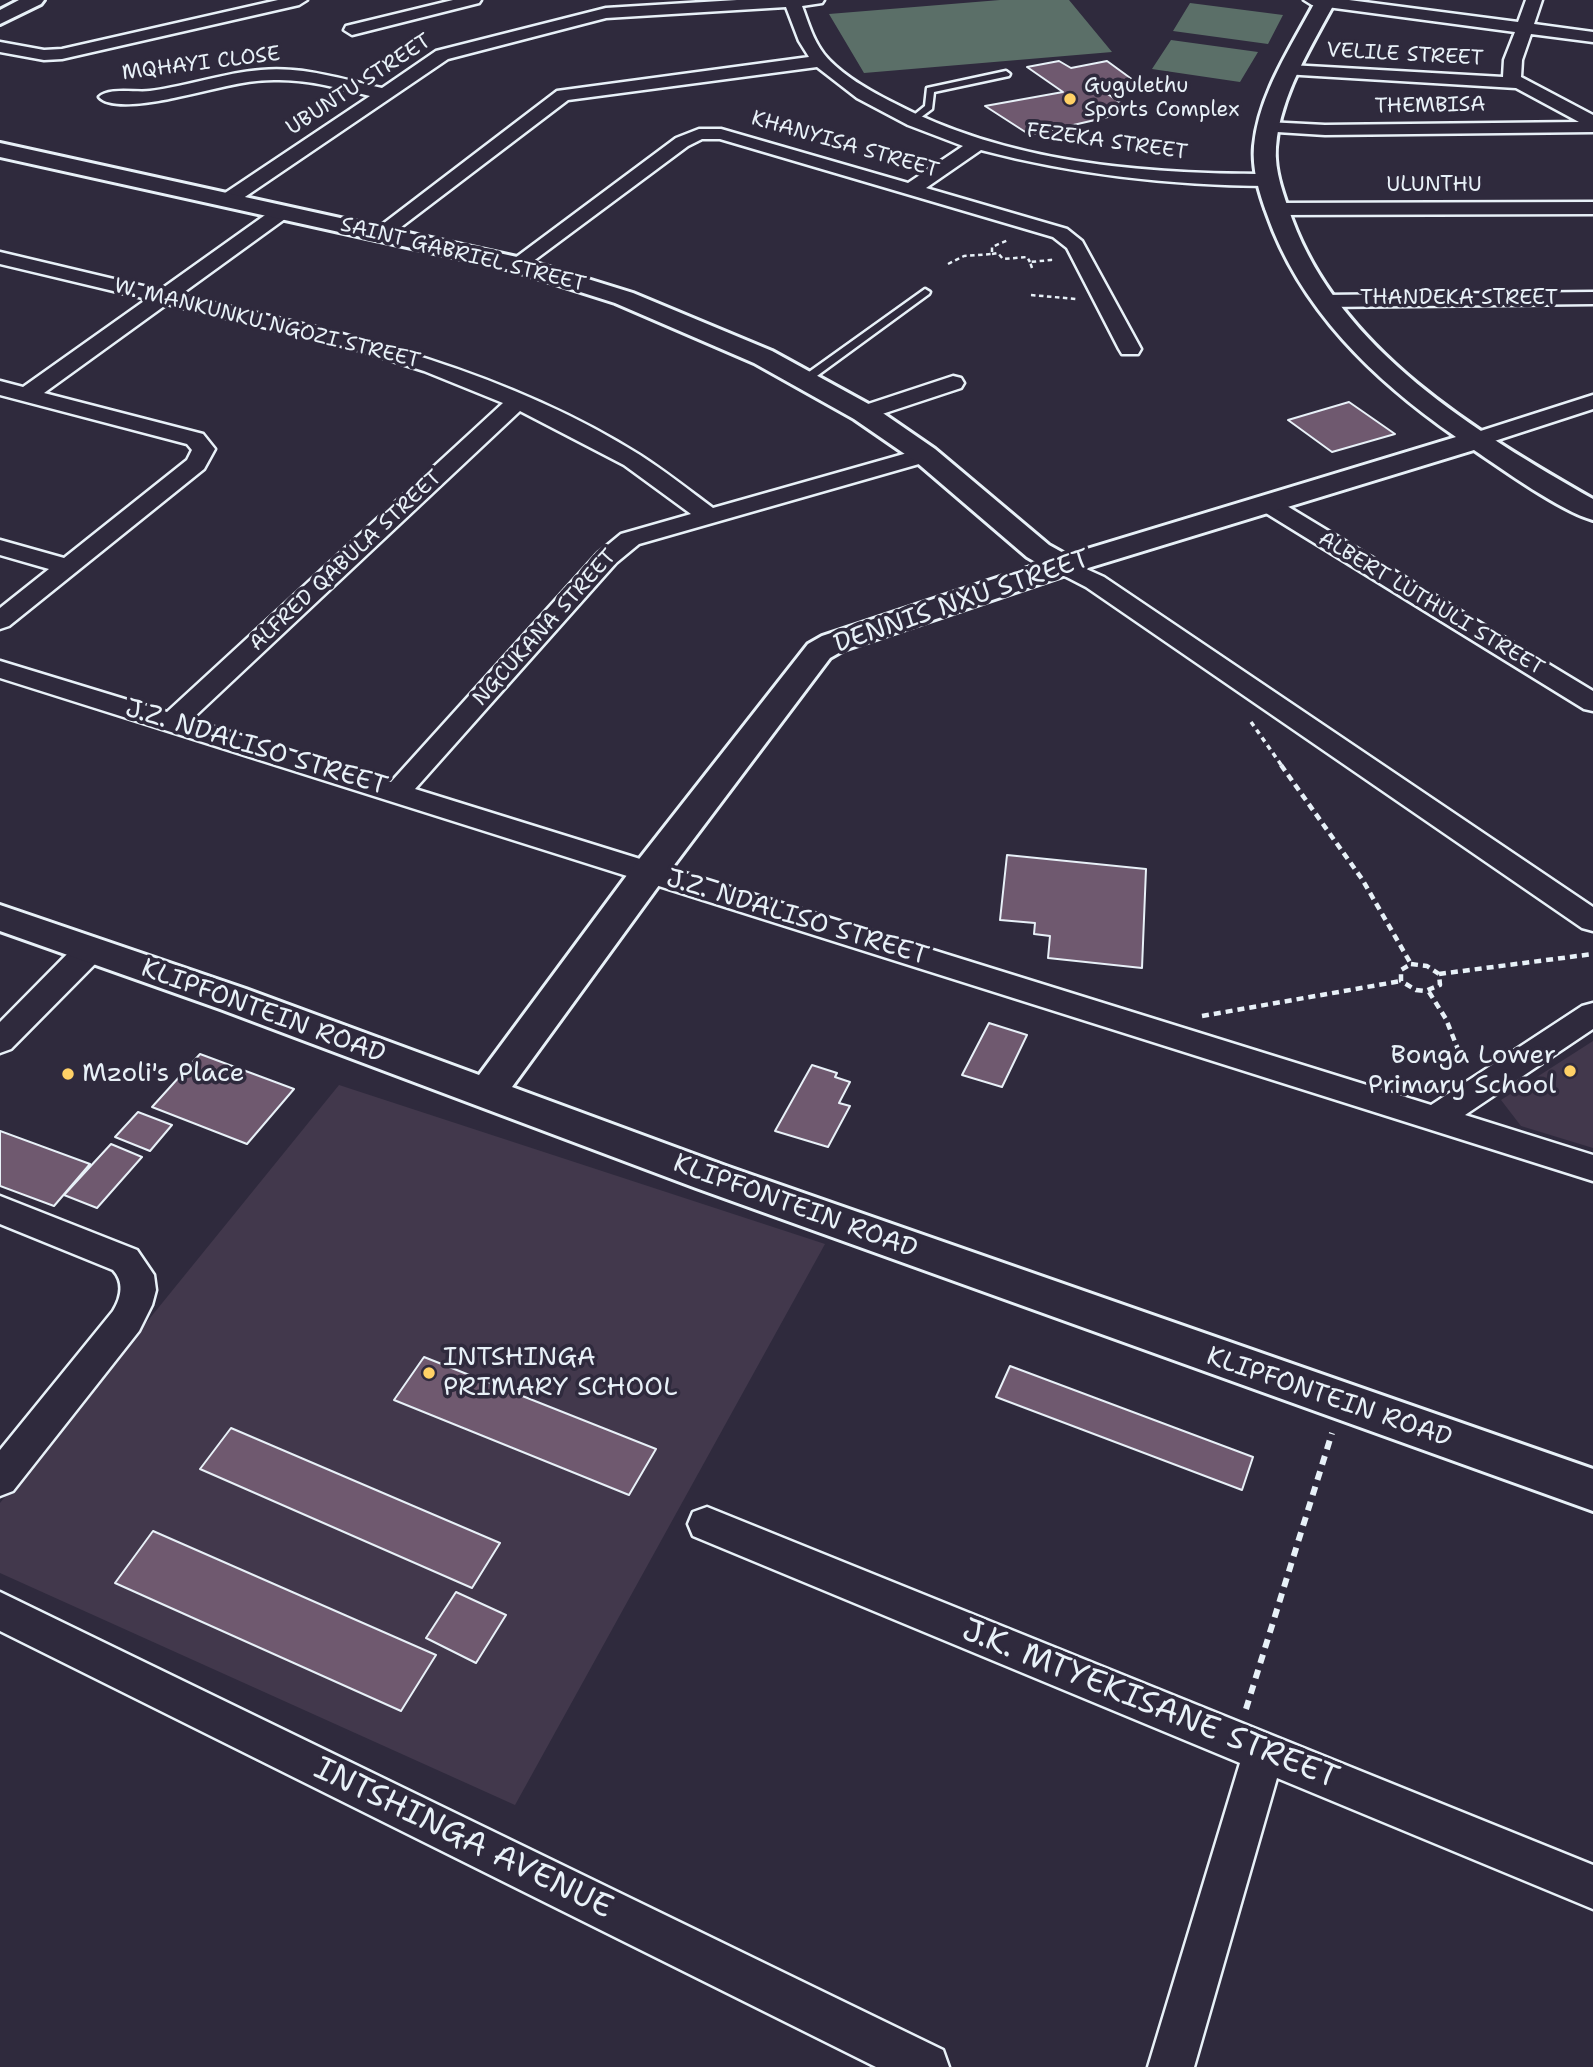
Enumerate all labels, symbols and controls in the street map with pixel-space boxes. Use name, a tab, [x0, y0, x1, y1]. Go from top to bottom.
street label: UBUNTU STREET	[282, 29, 436, 141]
street label: VELILE STREET	[1326, 38, 1484, 72]
street label: MQHAYI CLOSE	[120, 42, 282, 86]
place label: Gugulethu Sports Complex	[1084, 74, 1239, 124]
marker: Gugulethu Sports Complex	[1062, 91, 1078, 107]
street label: THEMBISA	[1374, 92, 1486, 120]
street label: KHANYISA STREET	[748, 106, 942, 184]
street label: FEZEKA STREET	[1025, 118, 1189, 166]
street label: ULUNTHU	[1386, 173, 1482, 199]
street label: SAINT GABRIEL STREET	[338, 212, 588, 298]
street label: W. MANKUNKU NGOZI STREET	[111, 274, 423, 374]
street label: THANDEKA STREET	[1360, 286, 1558, 312]
street label: ALFRED QABULA STREET	[245, 465, 447, 657]
street label: ALBERT LUTHULI STREET	[1314, 527, 1548, 681]
street label: NGCUKANA STREET	[468, 544, 622, 712]
street label: DENNIS NXU STREET	[830, 544, 1094, 660]
street label: J.Z. NDALISO STREET	[121, 693, 391, 803]
street label: J.Z. NDALISO STREET	[662, 863, 932, 973]
street label: KLIPFONTEIN ROAD	[137, 953, 389, 1071]
place label: Bonga Lower Primary School	[1368, 1040, 1556, 1102]
place label: Mzoli's Place	[82, 1058, 244, 1090]
marker: Bonga Lower Primary School	[1562, 1063, 1578, 1079]
marker: Mzoli's Place	[60, 1066, 76, 1082]
street label: KLIPFONTEIN ROAD	[669, 1148, 921, 1266]
street label: KLIPFONTEIN ROAD	[1202, 1341, 1456, 1455]
place label: INTSHINGA PRIMARY SCHOOL	[443, 1342, 678, 1404]
marker: INTSHINGA PRIMARY SCHOOL	[421, 1365, 437, 1381]
street label: J.K. MTYEKISANE STREET	[956, 1612, 1344, 1798]
street label: INTSHINGA AVENUE	[307, 1750, 619, 1928]

